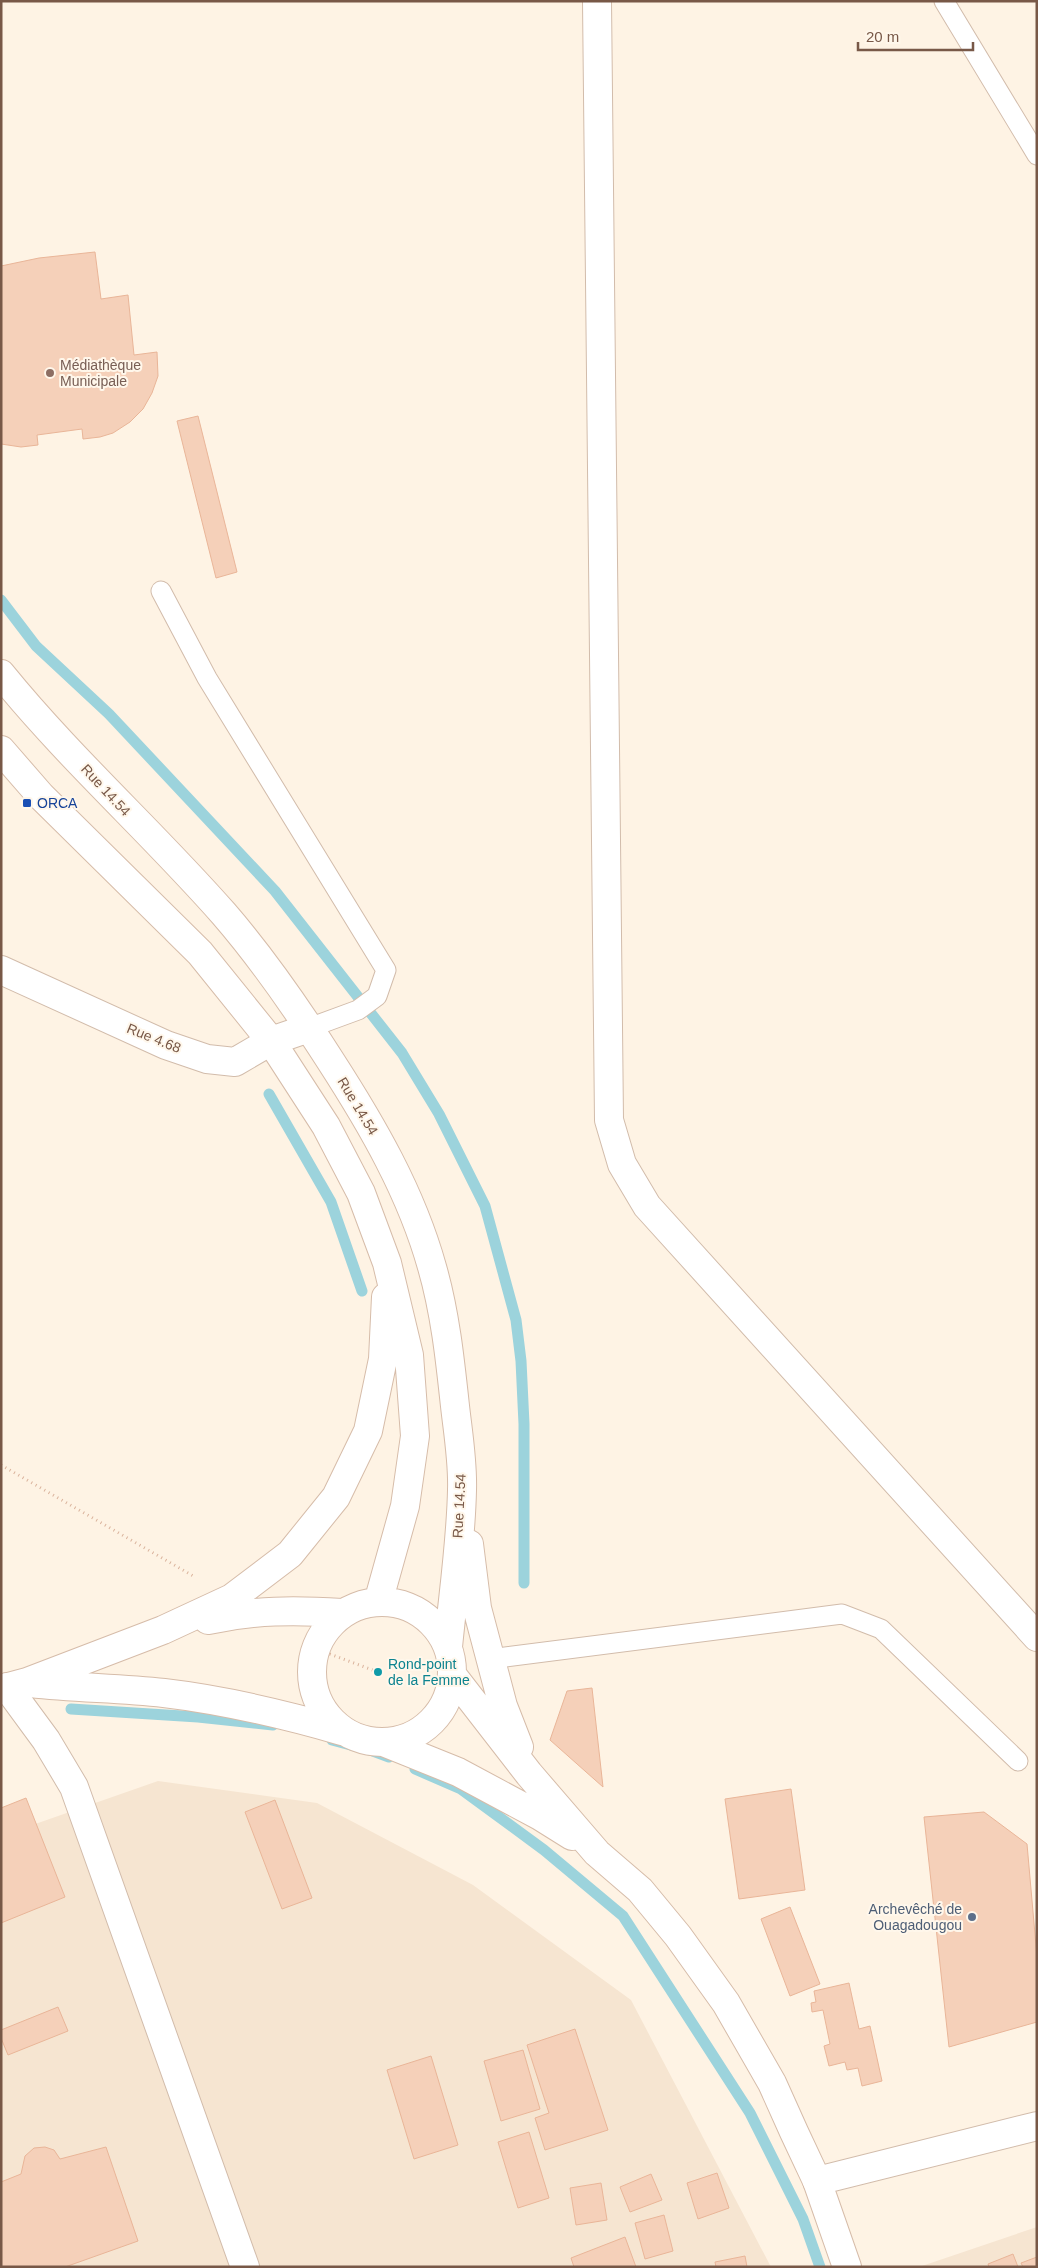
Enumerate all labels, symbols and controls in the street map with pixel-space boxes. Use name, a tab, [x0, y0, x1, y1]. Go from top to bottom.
scale bar	[858, 20, 973, 52]
text: 20 m	[866, 28, 899, 45]
place label: Médiathèque Municipale	[60, 357, 141, 389]
marker: Médiathèque Municipale	[44, 367, 56, 379]
street label: Rue 14.54	[78, 761, 134, 819]
place label: ORCA	[37, 795, 78, 811]
marker: ORCA	[21, 797, 33, 809]
street label: Rue 4.68	[125, 1020, 184, 1056]
street label: Rue 14.54	[335, 1074, 382, 1138]
street label: Rue 14.54	[449, 1473, 469, 1539]
place label: Rond-point de la Femme	[388, 1656, 470, 1688]
marker: Rond-point de la Femme	[372, 1666, 384, 1678]
place label: Archevêché de Ouagadougou	[869, 1901, 962, 1933]
marker: Archevêché de Ouagadougou	[966, 1911, 978, 1923]

